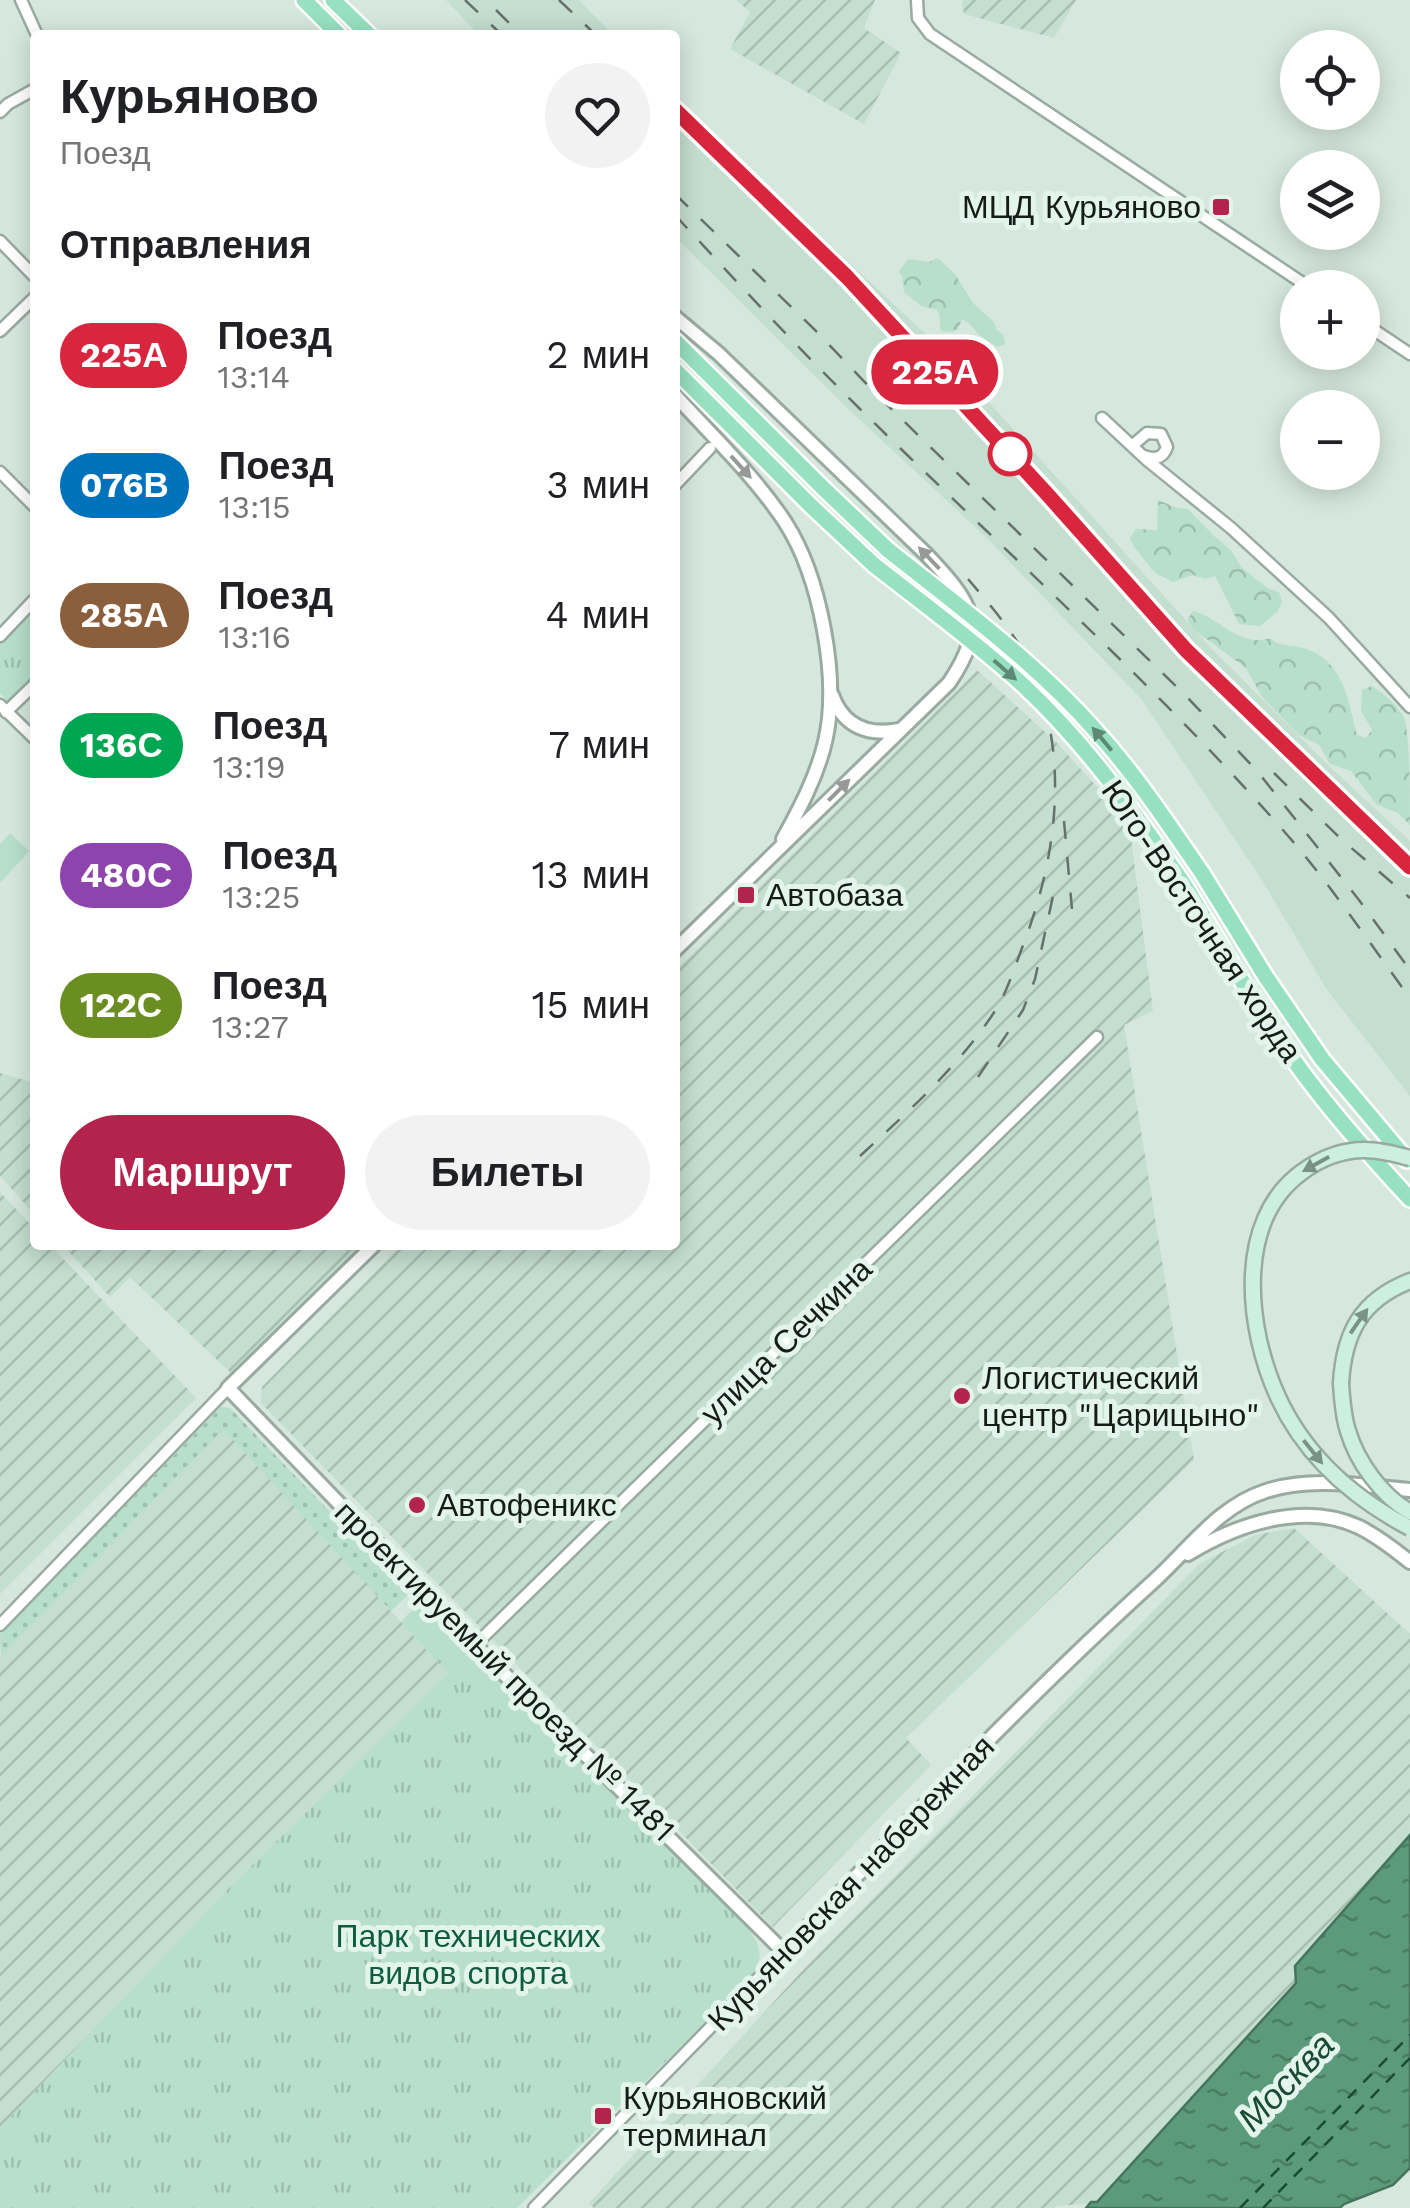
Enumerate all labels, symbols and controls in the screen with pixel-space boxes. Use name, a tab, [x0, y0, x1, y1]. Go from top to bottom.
map controls	[1280, 30, 1380, 490]
button: locate	[1280, 30, 1380, 130]
button: heart	[545, 63, 650, 168]
text: Курьяново	[60, 68, 319, 125]
text: Поезд	[60, 134, 151, 172]
button: layers	[1280, 150, 1380, 250]
place label: МЦД Курьяново	[962, 188, 1201, 226]
marker: МЦД Курьяново	[1210, 196, 1232, 218]
text: Отправления	[60, 223, 312, 267]
button: +	[1280, 270, 1380, 370]
text: Поезд	[217, 314, 332, 358]
text: 2 мин	[547, 333, 650, 377]
text: 225А	[80, 334, 167, 376]
line badge: 225А	[865, 340, 1005, 404]
text: 225А	[891, 351, 979, 393]
text: 13:14	[217, 358, 290, 396]
button: −	[1280, 390, 1380, 490]
unlabelled marker	[989, 433, 1031, 475]
text: Поезд	[219, 444, 334, 488]
one-way arrow	[729, 454, 751, 479]
text: 3 мин	[547, 463, 650, 507]
text: 076В	[80, 464, 169, 506]
text: 13:15	[219, 488, 291, 526]
one-way arrow	[918, 546, 941, 570]
text: Поезд	[219, 574, 333, 618]
text: 4 мин	[545, 593, 650, 637]
text: 285А	[80, 594, 169, 636]
text: 13:16	[219, 618, 291, 656]
one-way arrow	[992, 658, 1017, 680]
text: Поезд	[213, 704, 327, 748]
text: 7 мин	[549, 723, 650, 767]
text: 136С	[80, 724, 163, 766]
one-way arrow	[1092, 726, 1113, 751]
text: 13:19	[213, 748, 286, 786]
street label: Юго-Восточная хорда	[1094, 773, 1310, 1069]
one-way arrow	[826, 778, 850, 802]
text: Поезд	[222, 834, 337, 878]
text: 13 мин	[532, 853, 650, 897]
text: 480С	[80, 854, 172, 896]
place label: Автобаза	[766, 876, 903, 914]
text: 13:25	[222, 878, 300, 916]
marker: Автобаза	[735, 884, 757, 906]
text: Поезд	[212, 964, 327, 1008]
text: 15 мин	[532, 983, 650, 1027]
text: 122С	[80, 984, 162, 1026]
text: 13:27	[212, 1008, 289, 1046]
button: Маршрут	[60, 1115, 345, 1230]
button: Билеты	[365, 1115, 650, 1230]
one-way arrow	[1302, 1156, 1331, 1173]
street label: улица Сечкина	[693, 1250, 879, 1432]
one-way arrow	[1349, 1308, 1368, 1334]
place label: Логистический центр "Царицыно"	[982, 1359, 1259, 1434]
marker: Логистический центр "Царицыно"	[951, 1385, 973, 1407]
one-way arrow	[1302, 1439, 1323, 1464]
place label: Автофеникс	[437, 1486, 617, 1524]
street label: проектируемый проезд № 1481	[327, 1493, 683, 1849]
marker: Автофеникс	[406, 1494, 428, 1516]
street label: Курьяновская набережная	[700, 1728, 1002, 2038]
park label: Парк технических видов спорта	[336, 1917, 600, 1992]
water label: Москва	[1229, 2024, 1343, 2140]
place label: Курьяновский терминал	[623, 2079, 827, 2154]
marker: Курьяновский терминал	[592, 2105, 614, 2127]

